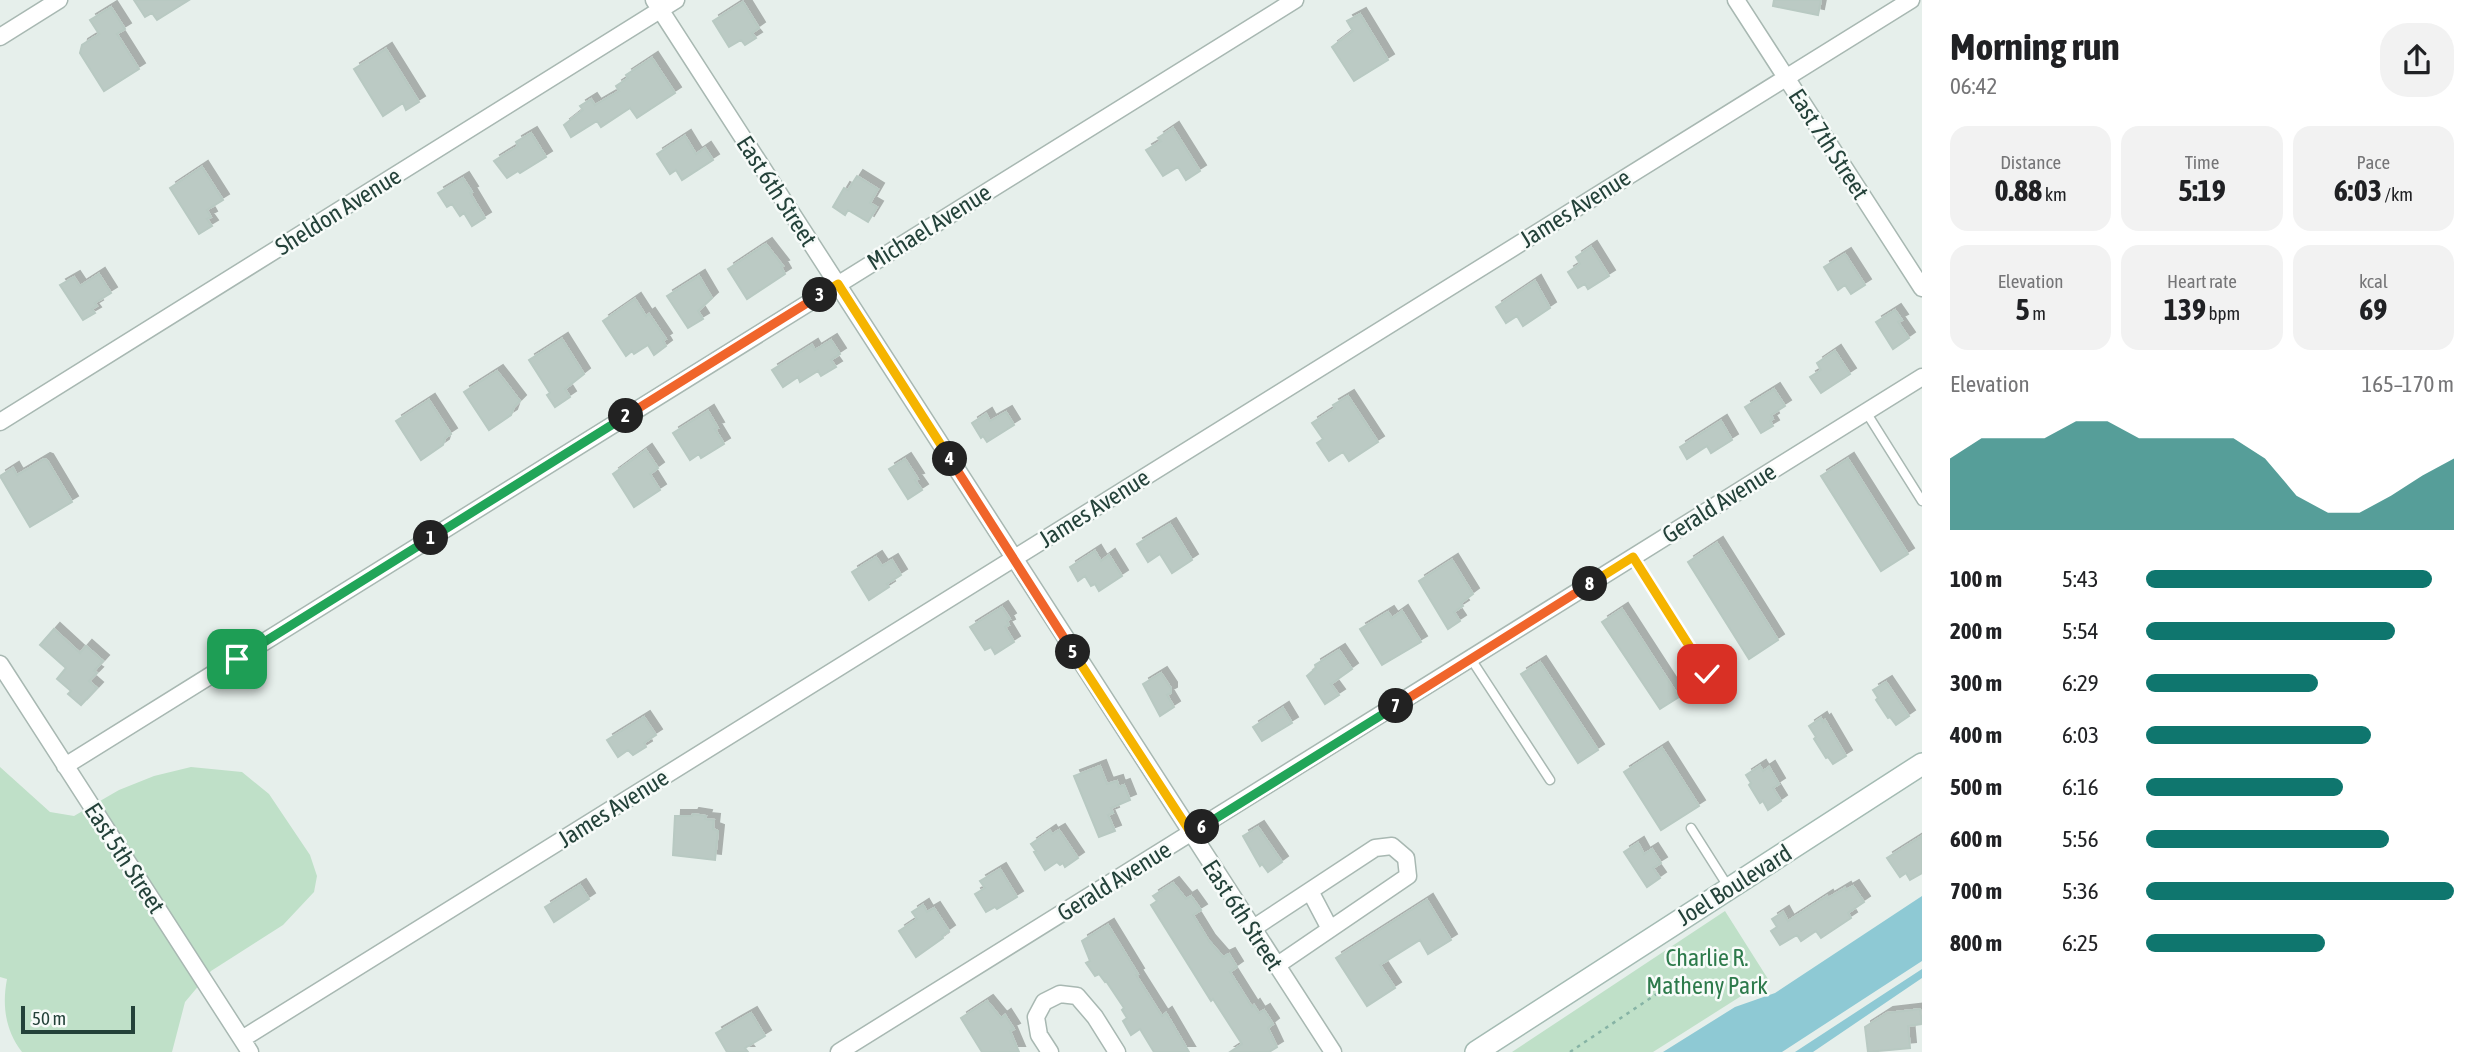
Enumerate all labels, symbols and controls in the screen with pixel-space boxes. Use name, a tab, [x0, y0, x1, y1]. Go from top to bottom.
button: share	[2380, 23, 2454, 97]
text: Morning run	[1950, 25, 2120, 68]
text: 06:42	[1950, 73, 1997, 99]
street label: East 7th Street	[1783, 84, 1875, 204]
street label: East 6th Street	[731, 131, 823, 251]
text: Distance	[2000, 151, 2061, 173]
text: Time	[2185, 151, 2219, 173]
text: Pace	[2357, 151, 2390, 173]
street label: Sheldon Avenue	[270, 162, 406, 260]
street label: James Avenue	[1515, 163, 1635, 253]
text: 0.88	[1995, 173, 2042, 207]
text: 5:19	[2178, 173, 2226, 207]
text: 6:03	[2334, 173, 2382, 207]
street label: Michael Avenue	[862, 178, 996, 276]
text: km	[2042, 183, 2067, 205]
text: /km	[2382, 183, 2413, 205]
text: Elevation	[1998, 270, 2064, 292]
text: Heart rate	[2167, 270, 2237, 292]
text: kcal	[2359, 270, 2388, 292]
pin: 3	[802, 278, 838, 312]
text: 3	[815, 283, 824, 305]
text: 5	[2015, 292, 2030, 326]
text: 139	[2164, 292, 2206, 326]
text: 69	[2359, 292, 2387, 326]
text: m	[2030, 302, 2046, 324]
text: bpm	[2206, 302, 2240, 324]
text: Elevation	[1950, 371, 2030, 397]
text: 165–170 m	[2361, 371, 2454, 397]
pin: 2	[608, 398, 644, 434]
text: 2	[621, 404, 630, 426]
pin: 4	[932, 442, 968, 476]
text: 4	[945, 447, 954, 469]
street label: Gerald Avenue	[1657, 457, 1781, 549]
street label: James Avenue	[1034, 463, 1154, 553]
pin: 1	[414, 520, 448, 556]
text: 1	[426, 526, 435, 548]
pin: 8	[1572, 566, 1608, 602]
text: 100 m	[1950, 566, 2002, 592]
text: 5:43	[2062, 566, 2099, 592]
text: 8	[1585, 572, 1594, 594]
text: 200 m	[1950, 618, 2002, 644]
text: 5:54	[2062, 618, 2099, 644]
pin	[207, 629, 267, 689]
pin: 5	[1056, 634, 1090, 670]
icon: arrive	[218, 640, 256, 678]
text: 5	[1068, 640, 1077, 662]
pin	[1677, 644, 1737, 704]
icon: check	[1688, 655, 1726, 693]
text: 300 m	[1950, 670, 2002, 696]
text: 6:29	[2062, 670, 2099, 696]
pin: 7	[1378, 688, 1414, 724]
text: 7	[1391, 694, 1400, 716]
text: 400 m	[1950, 722, 2002, 748]
text: 6:03	[2062, 722, 2099, 748]
street label: James Avenue	[553, 763, 673, 853]
text: 500 m	[1950, 774, 2002, 800]
text: 6:16	[2062, 774, 2099, 800]
street label: East 5th Street	[79, 798, 171, 918]
pin: 6	[1184, 810, 1220, 844]
text: 6	[1197, 815, 1206, 837]
text: 600 m	[1950, 826, 2002, 852]
text: 5:56	[2062, 826, 2099, 852]
street label: Gerald Avenue	[1052, 835, 1176, 927]
street label: Joel Boulevard	[1672, 839, 1796, 931]
street label: East 6th Street	[1197, 855, 1289, 975]
text: 700 m	[1950, 878, 2002, 904]
text: 5:36	[2062, 878, 2099, 904]
text: 800 m	[1950, 930, 2002, 956]
text: 6:25	[2062, 930, 2099, 956]
park label: Charlie R. Matheny Park	[1646, 944, 1768, 999]
scale bar	[21, 1003, 135, 1035]
text: 50 m	[32, 1007, 66, 1029]

